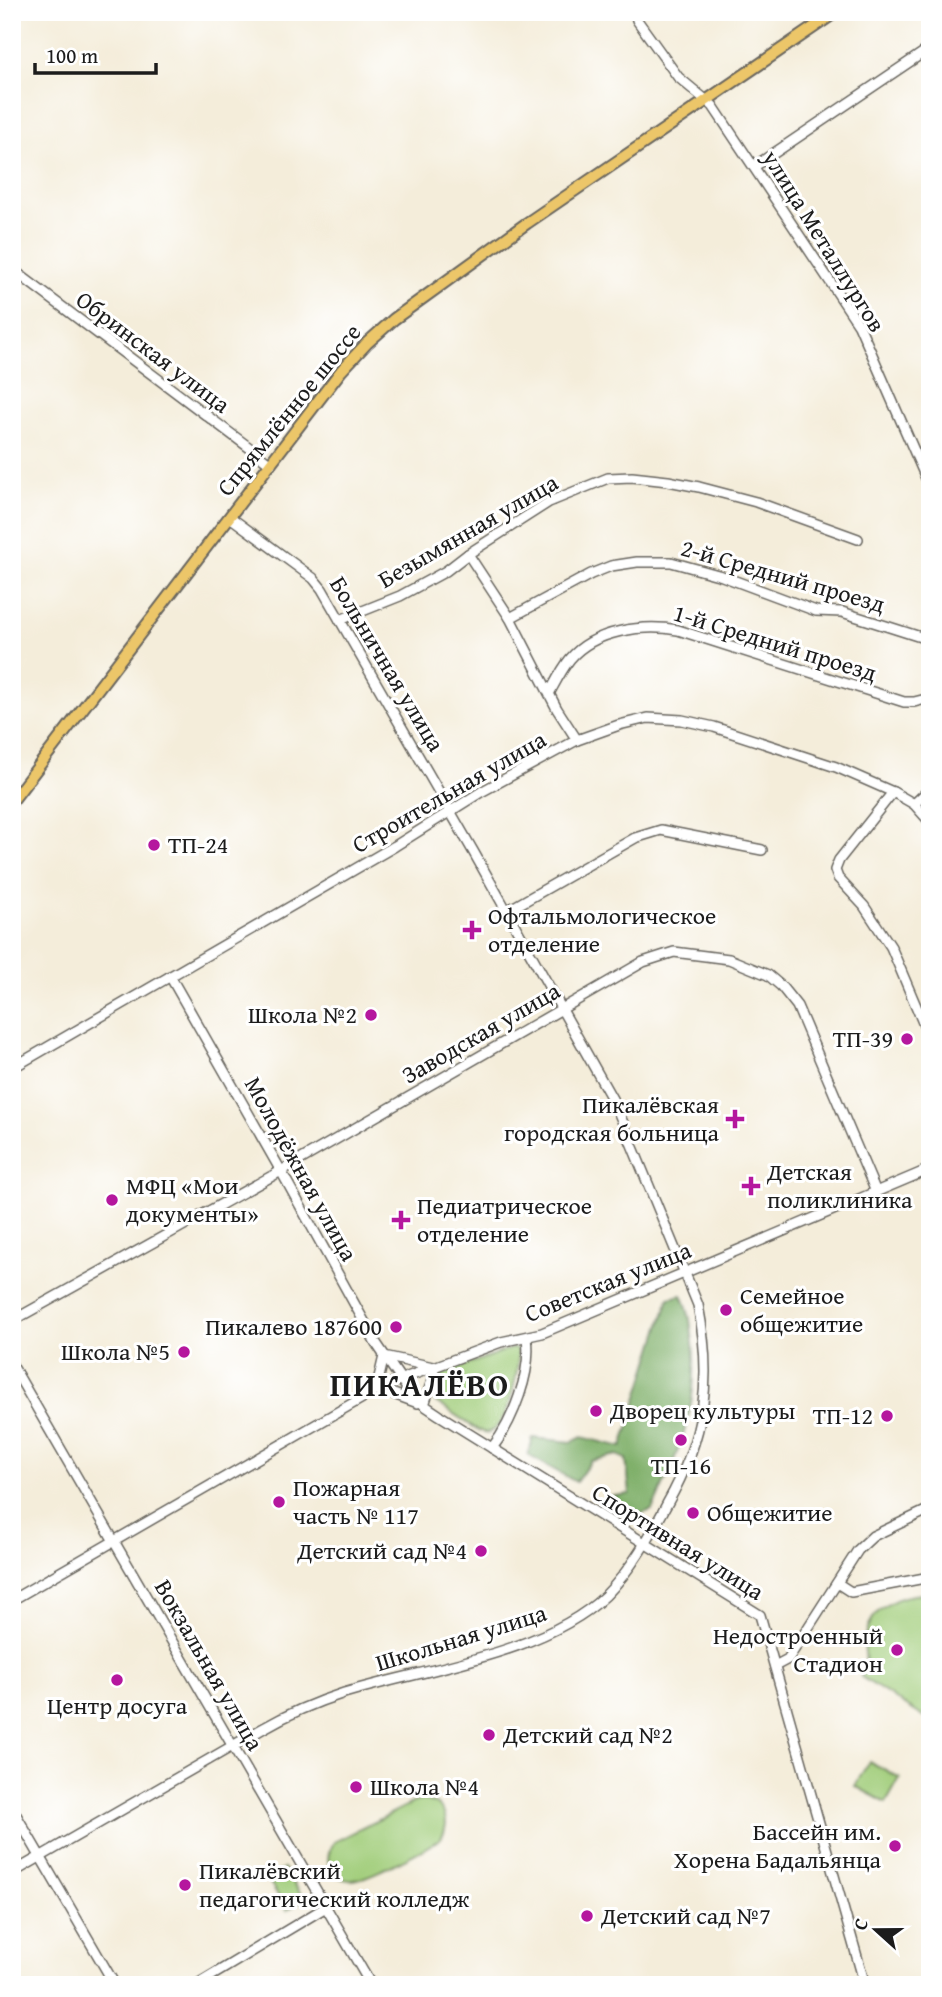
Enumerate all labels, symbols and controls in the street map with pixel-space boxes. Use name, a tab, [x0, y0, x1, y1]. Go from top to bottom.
scale bar	[35, 32, 156, 76]
text: 100 m	[46, 40, 98, 71]
street label: улица Металлургов	[754, 142, 895, 339]
street label: Обринская улица	[69, 282, 238, 422]
street label: Спрямлённое шоссе	[208, 316, 369, 503]
street label: Безымянная улица	[371, 464, 565, 596]
street label: 2-й Средний проезд	[677, 530, 889, 621]
street label: Больничная улица	[321, 569, 454, 759]
street label: 1-й Средний проезд	[669, 595, 881, 690]
street label: Строительная улица	[345, 721, 553, 861]
place label: ТП-24	[168, 827, 228, 862]
marker: ТП-24	[146, 837, 162, 853]
place label: Офтальмологическое отделение	[488, 898, 716, 961]
marker: Офтальмологическое отделение	[462, 920, 482, 940]
street label: Заводская улица	[395, 973, 567, 1092]
place label: Школа №2	[248, 997, 357, 1032]
marker: Школа №2	[363, 1007, 379, 1023]
place label: ТП-39	[833, 1021, 893, 1056]
marker: ТП-39	[899, 1031, 915, 1047]
street label: Молодёжная улица	[236, 1070, 367, 1268]
place label: Пикалёвская городская больница	[504, 1087, 720, 1150]
marker: Пикалёвская городская больница	[725, 1109, 745, 1129]
place label: Детская поликлиника	[766, 1154, 913, 1217]
place label: МФЦ «Мои документы»	[126, 1168, 259, 1231]
marker: Детская поликлиника	[741, 1176, 761, 1196]
place label: Педиатрическое отделение	[417, 1188, 592, 1251]
marker: МФЦ «Мои документы»	[104, 1192, 120, 1208]
marker: Педиатрическое отделение	[391, 1210, 411, 1230]
street label: Советская улица	[519, 1232, 697, 1331]
place label: Семейное общежитие	[740, 1278, 863, 1341]
marker: Семейное общежитие	[718, 1302, 734, 1318]
place label: Пикалево 187600	[205, 1309, 382, 1344]
marker: Пикалево 187600	[388, 1319, 404, 1335]
place label: Школа №5	[61, 1334, 170, 1369]
marker: Школа №5	[176, 1344, 192, 1360]
district label: ПИКАЛЁВО	[330, 1361, 510, 1408]
place label: Дворец культуры	[609, 1393, 796, 1428]
place label: ТП-12	[813, 1398, 873, 1433]
marker: Дворец культуры	[588, 1403, 604, 1419]
marker: ТП-12	[879, 1408, 895, 1424]
marker: ТП-16	[673, 1432, 689, 1448]
place label: ТП-16	[651, 1448, 711, 1483]
place label: Пожарная часть № 117	[293, 1470, 419, 1533]
street label: Спортивная улица	[585, 1475, 772, 1609]
marker: Пожарная часть № 117	[271, 1494, 287, 1510]
place label: Общежитие	[707, 1495, 833, 1530]
marker: Общежитие	[685, 1505, 701, 1521]
place label: Детский сад №4	[296, 1533, 467, 1568]
marker: Детский сад №4	[473, 1543, 489, 1559]
street label: Вокзальная улица	[146, 1573, 273, 1757]
street label: Школьная улица	[371, 1595, 551, 1680]
place label: Недостроенный Стадион	[713, 1618, 883, 1681]
marker: Недостроенный Стадион	[889, 1642, 905, 1658]
marker: Центр досуга	[109, 1672, 125, 1688]
place label: Центр досуга	[47, 1688, 188, 1723]
place label: Детский сад №2	[502, 1717, 673, 1752]
marker: Детский сад №2	[481, 1727, 497, 1743]
place label: Школа №4	[370, 1769, 479, 1804]
marker: Школа №4	[348, 1779, 364, 1795]
place label: Бассейн им. Хорена Бадальянца	[674, 1814, 882, 1877]
marker: Бассейн им. Хорена Бадальянца	[887, 1838, 903, 1854]
place label: Пикалёвский педагогический колледж	[199, 1853, 470, 1916]
marker: Пикалёвский педагогический колледж	[177, 1877, 193, 1893]
north arrow	[841, 1896, 911, 1966]
place label: Детский сад №7	[600, 1898, 771, 1933]
marker: Детский сад №7	[579, 1908, 595, 1924]
text: С	[845, 1914, 875, 1934]

